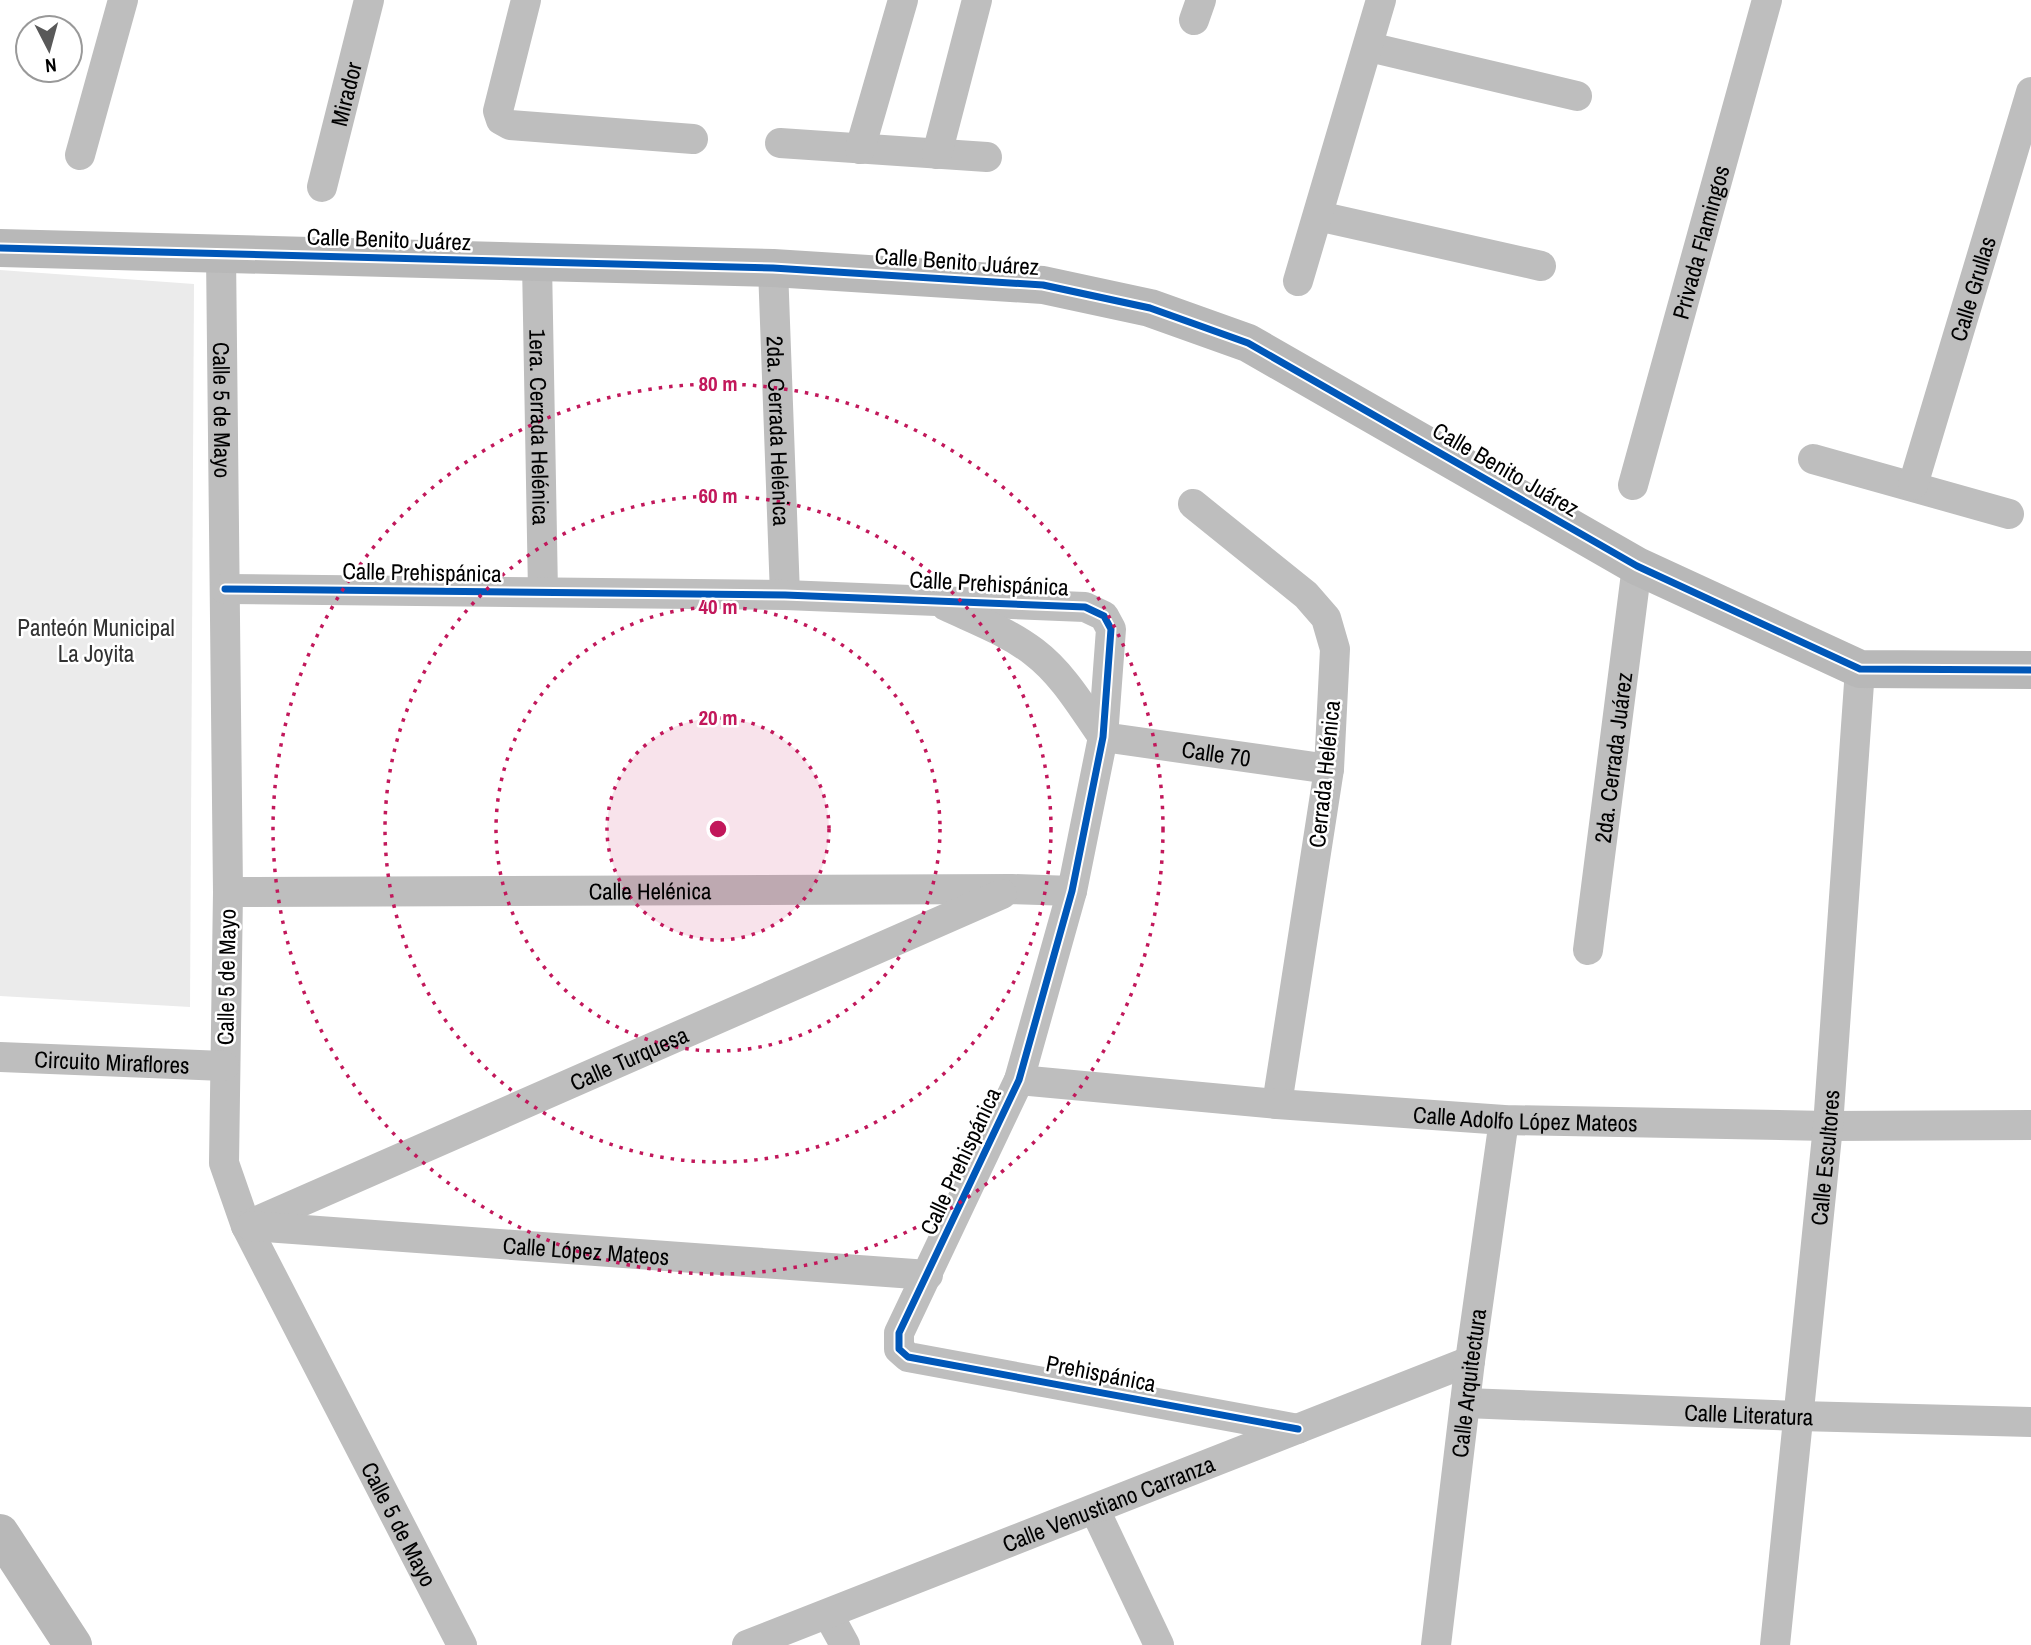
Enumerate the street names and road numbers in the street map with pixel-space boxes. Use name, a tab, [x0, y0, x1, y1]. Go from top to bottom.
street label: Mirador	[322, 58, 369, 129]
street label: Privada Flamingos	[1664, 162, 1736, 323]
street label: Calle Benito Juárez	[306, 221, 472, 257]
street label: Calle Grullas	[1942, 232, 2002, 345]
street label: Calle Benito Juárez	[874, 240, 1040, 282]
street label: 1era. Cerrada Helénica	[523, 329, 557, 526]
street label: 2da. Cerrada Helénica	[760, 335, 798, 527]
street label: Calle 5 de Mayo	[206, 342, 239, 478]
street label: Calle Benito Juárez	[1427, 414, 1585, 524]
street label: Calle Prehispánica	[342, 555, 502, 589]
street label: Calle Prehispánica	[909, 563, 1070, 603]
street label: 2da. Cerrada Juárez	[1586, 670, 1639, 845]
street label: Cerrada Helénica	[1301, 698, 1347, 849]
street label: Calle 70	[1180, 733, 1253, 773]
street label: Calle Helénica	[589, 875, 712, 906]
street label: Calle 5 de Mayo	[209, 909, 243, 1045]
street label: Calle Turquesa	[565, 1018, 693, 1097]
street label: Circuito Miraflores	[34, 1043, 190, 1080]
street label: Calle Prehispánica	[912, 1082, 1008, 1240]
street label: Calle Escultores	[1802, 1089, 1846, 1227]
street label: Calle Adolfo López Mateos	[1412, 1098, 1638, 1138]
street label: Calle López Mateos	[502, 1229, 670, 1272]
street label: Calle Arquitectura	[1443, 1306, 1493, 1459]
street label: Prehispánica	[1043, 1347, 1159, 1399]
street label: Calle Literatura	[1684, 1396, 1814, 1432]
street label: Calle Venustiano Carranza	[997, 1447, 1219, 1559]
street label: Calle 5 de Mayo	[355, 1456, 445, 1592]

